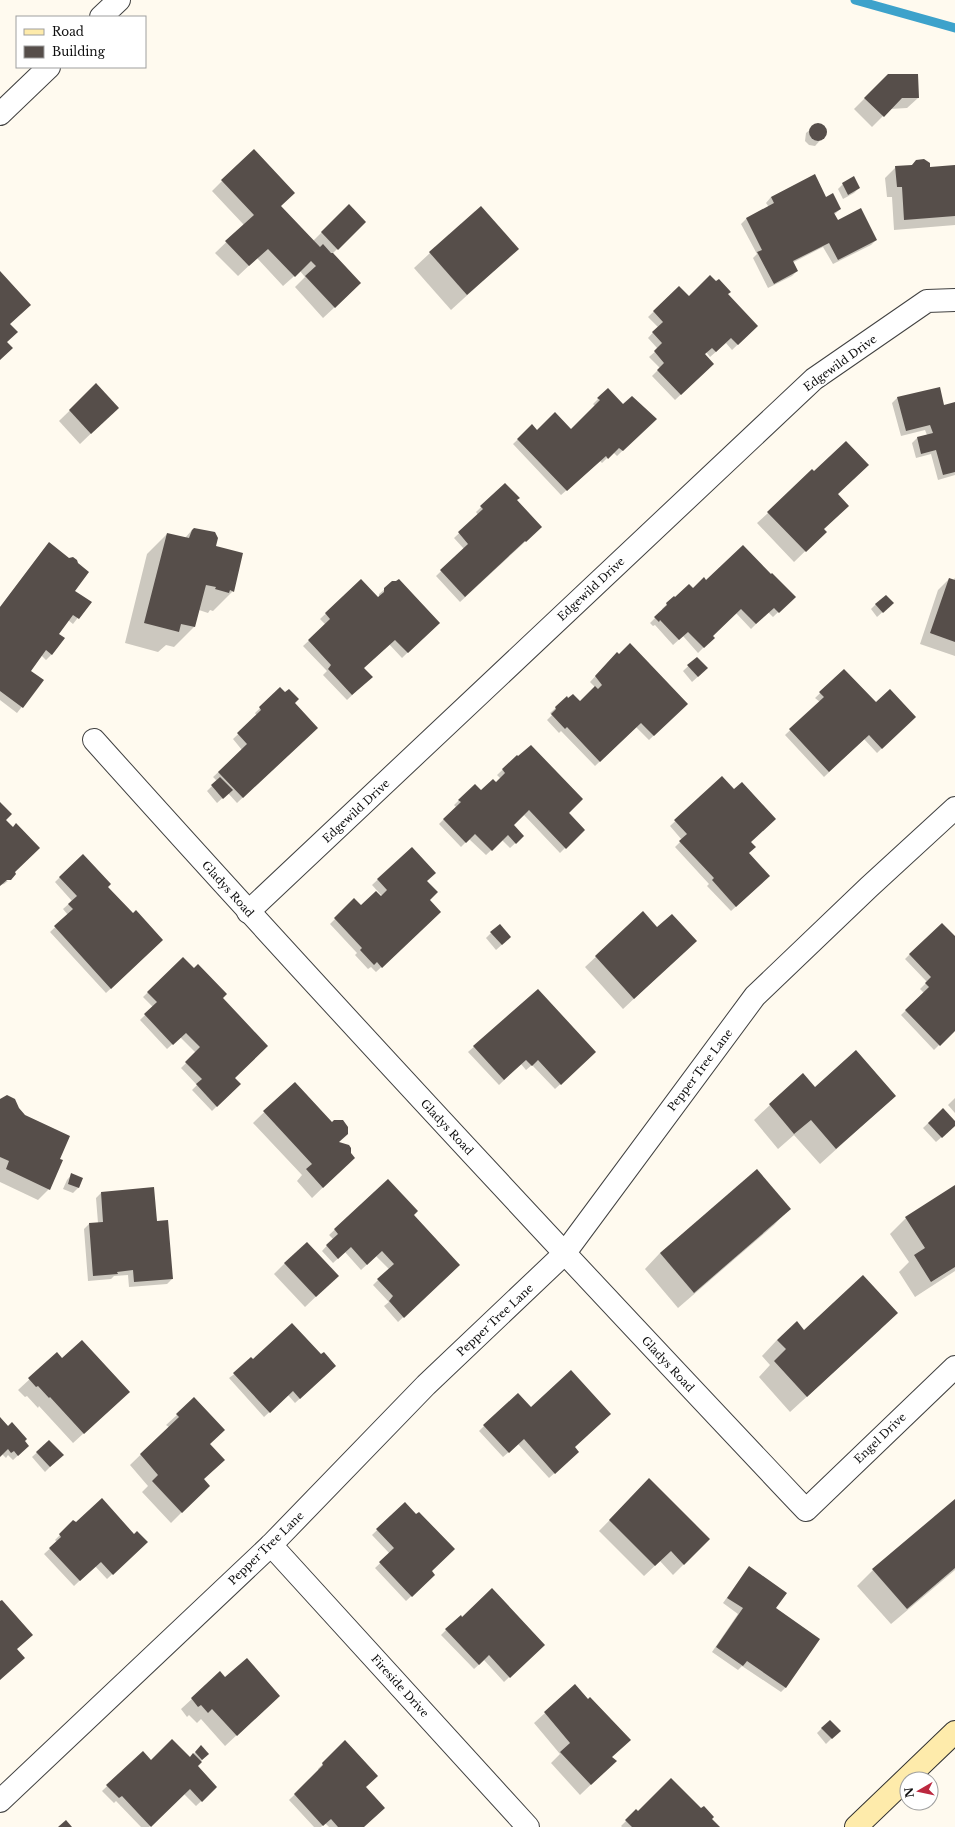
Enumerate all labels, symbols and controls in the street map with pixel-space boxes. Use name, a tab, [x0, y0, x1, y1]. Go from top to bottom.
legend	[16, 16, 146, 68]
text: Road	[52, 24, 84, 39]
text: Building	[52, 44, 106, 59]
street label: Edgewild Drive	[801, 332, 879, 394]
street label: Edgewild Drive	[554, 554, 628, 624]
street label: Edgewild Drive	[319, 776, 393, 846]
street label: Gladys Road	[199, 858, 257, 920]
street label: Pepper Tree Lane	[664, 1026, 736, 1114]
street label: Gladys Road	[418, 1096, 477, 1158]
street label: Pepper Tree Lane	[454, 1281, 536, 1359]
street label: Gladys Road	[639, 1333, 698, 1395]
street label: Engel Drive	[851, 1410, 909, 1466]
street label: Pepper Tree Lane	[225, 1508, 307, 1588]
street label: Fireside Drive	[368, 1652, 432, 1720]
north arrow	[899, 1771, 939, 1811]
text: N	[901, 1786, 917, 1799]

